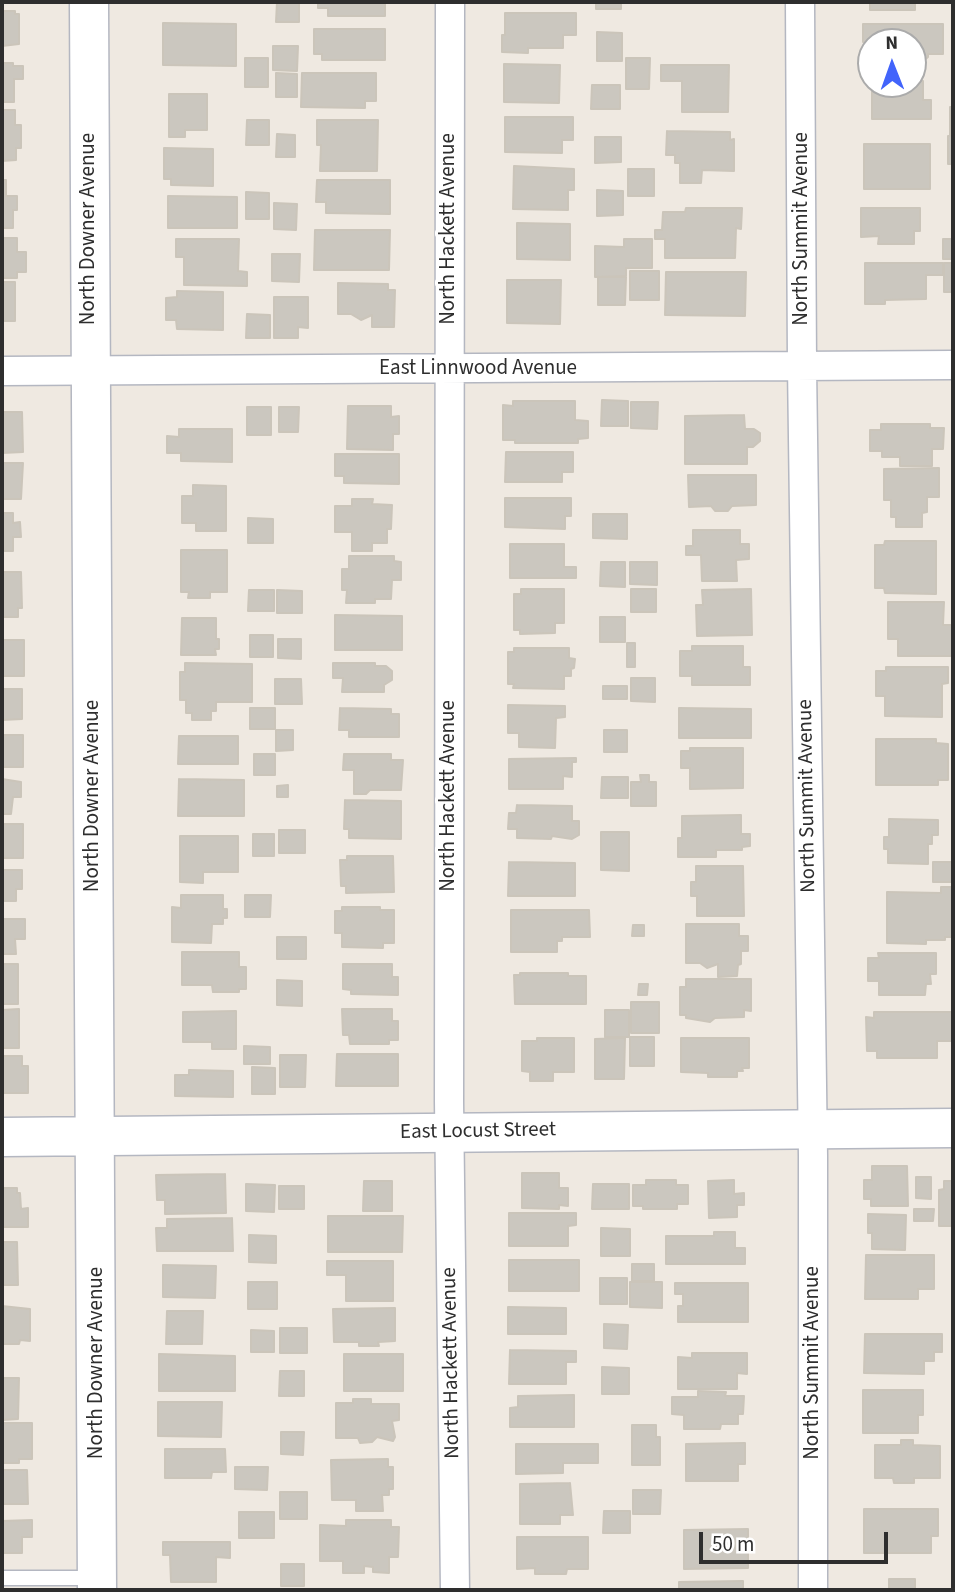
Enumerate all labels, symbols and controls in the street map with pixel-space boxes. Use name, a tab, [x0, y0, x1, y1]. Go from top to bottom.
north arrow	[857, 28, 927, 98]
text: N	[885, 30, 898, 57]
street label: North Summit Avenue	[789, 132, 815, 326]
street label: North Downer Avenue	[76, 133, 102, 325]
street label: North Hackett Avenue	[436, 133, 462, 325]
street label: East Linnwood Avenue	[379, 356, 577, 382]
street label: North Summit Avenue	[794, 699, 822, 893]
street label: North Downer Avenue	[80, 700, 106, 892]
street label: North Hackett Avenue	[436, 700, 462, 892]
street label: East Locust Street	[400, 1118, 556, 1146]
street label: North Summit Avenue	[800, 1266, 826, 1460]
street label: North Downer Avenue	[84, 1267, 110, 1459]
street label: North Hackett Avenue	[438, 1267, 466, 1459]
scale bar	[703, 1518, 892, 1562]
text: 50 m	[712, 1529, 754, 1559]

